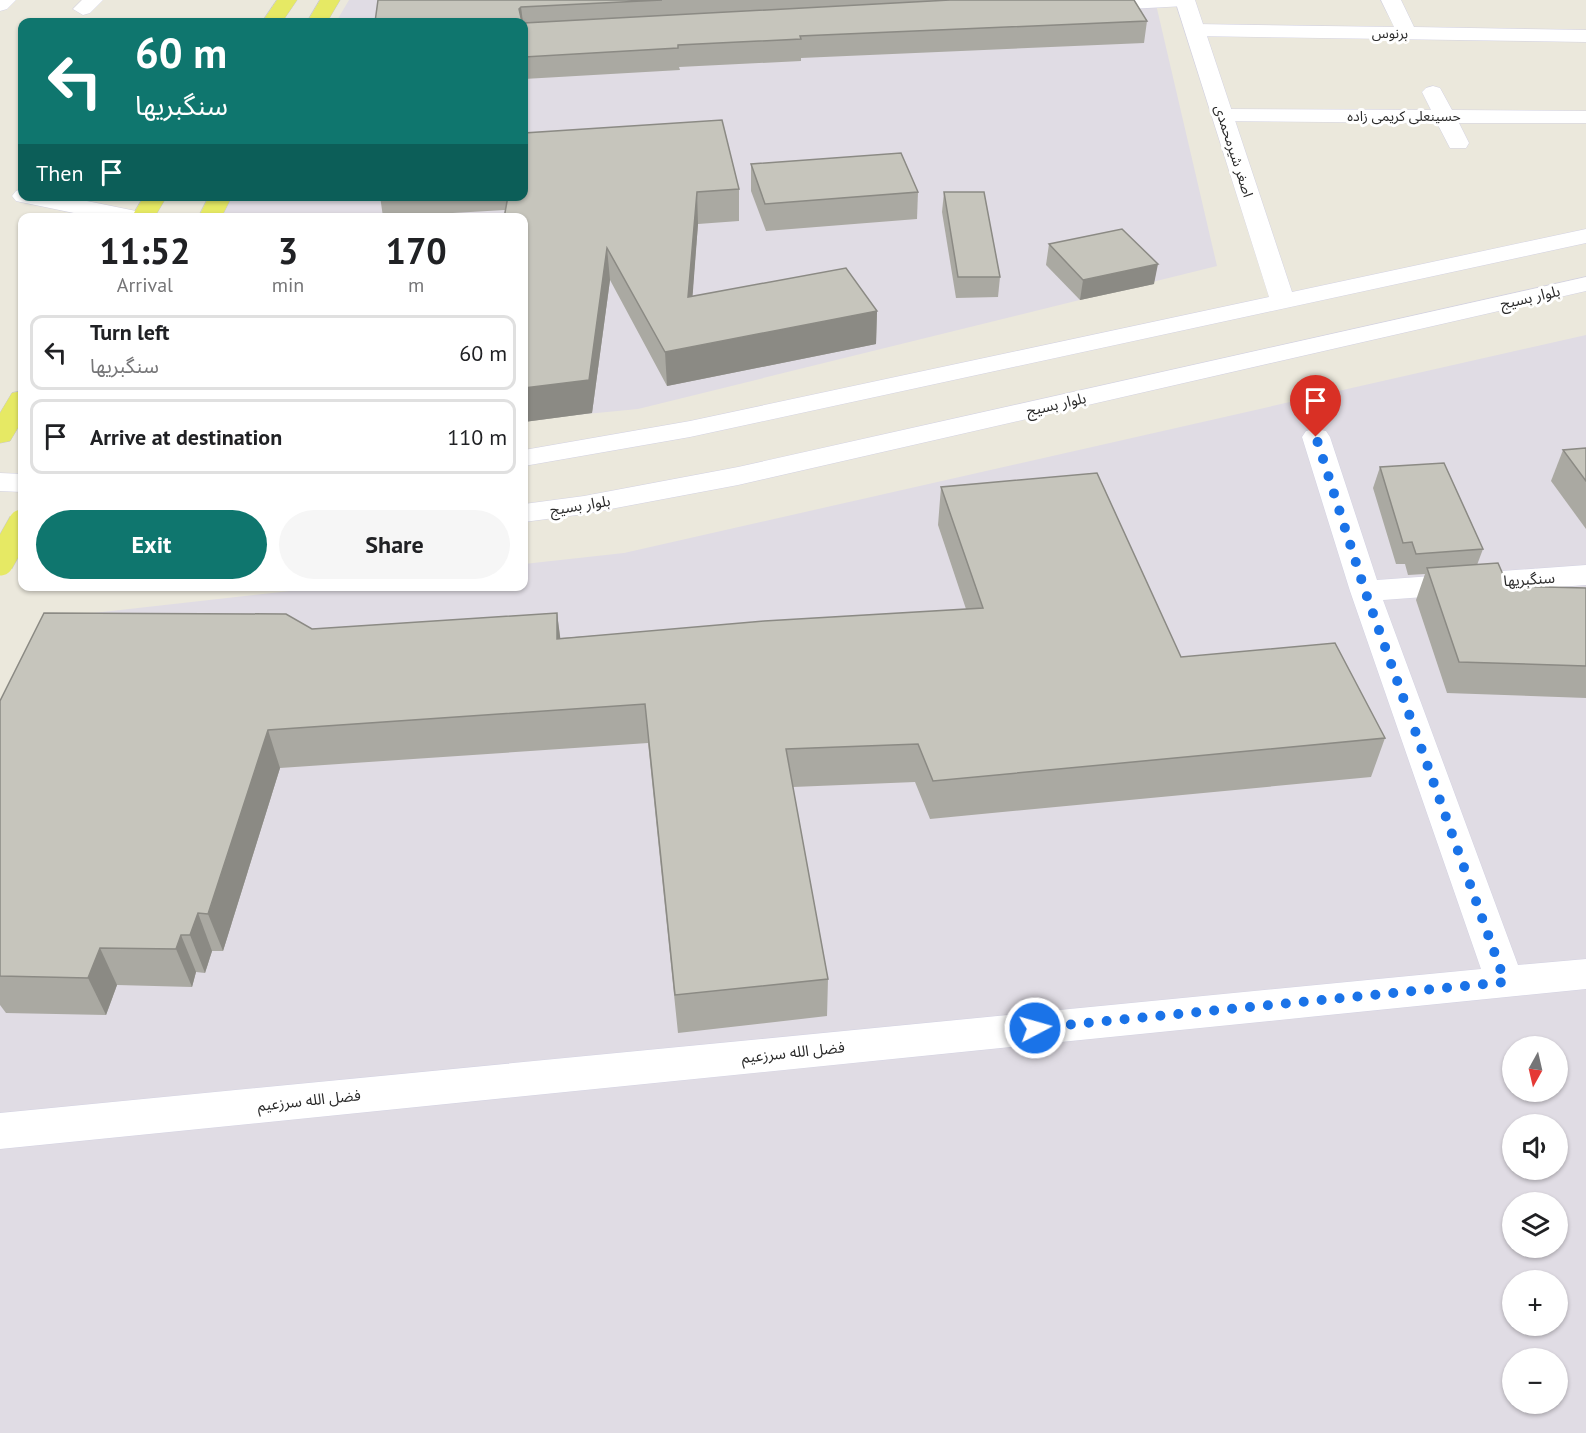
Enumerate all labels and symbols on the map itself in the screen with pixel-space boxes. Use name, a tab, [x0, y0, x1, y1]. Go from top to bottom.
street label: برنوس	[1372, 24, 1408, 42]
street label: اصغر شیرمحمدی	[1211, 102, 1257, 200]
street label: حسینعلی کریمی زاده	[1347, 107, 1461, 125]
street label: بلوار بسیج	[1498, 281, 1562, 316]
pin	[1290, 375, 1341, 437]
street label: بلوار بسیج	[1024, 388, 1088, 423]
street label: بلوار بسیج	[548, 491, 612, 522]
street label: سنگبریها	[1503, 568, 1556, 590]
position arrow	[1003, 996, 1067, 1060]
north arrow	[1502, 1036, 1568, 1102]
street label: فضل الله سرزعیم	[741, 1037, 846, 1069]
street label: فضل الله سرزعیم	[257, 1085, 362, 1117]

